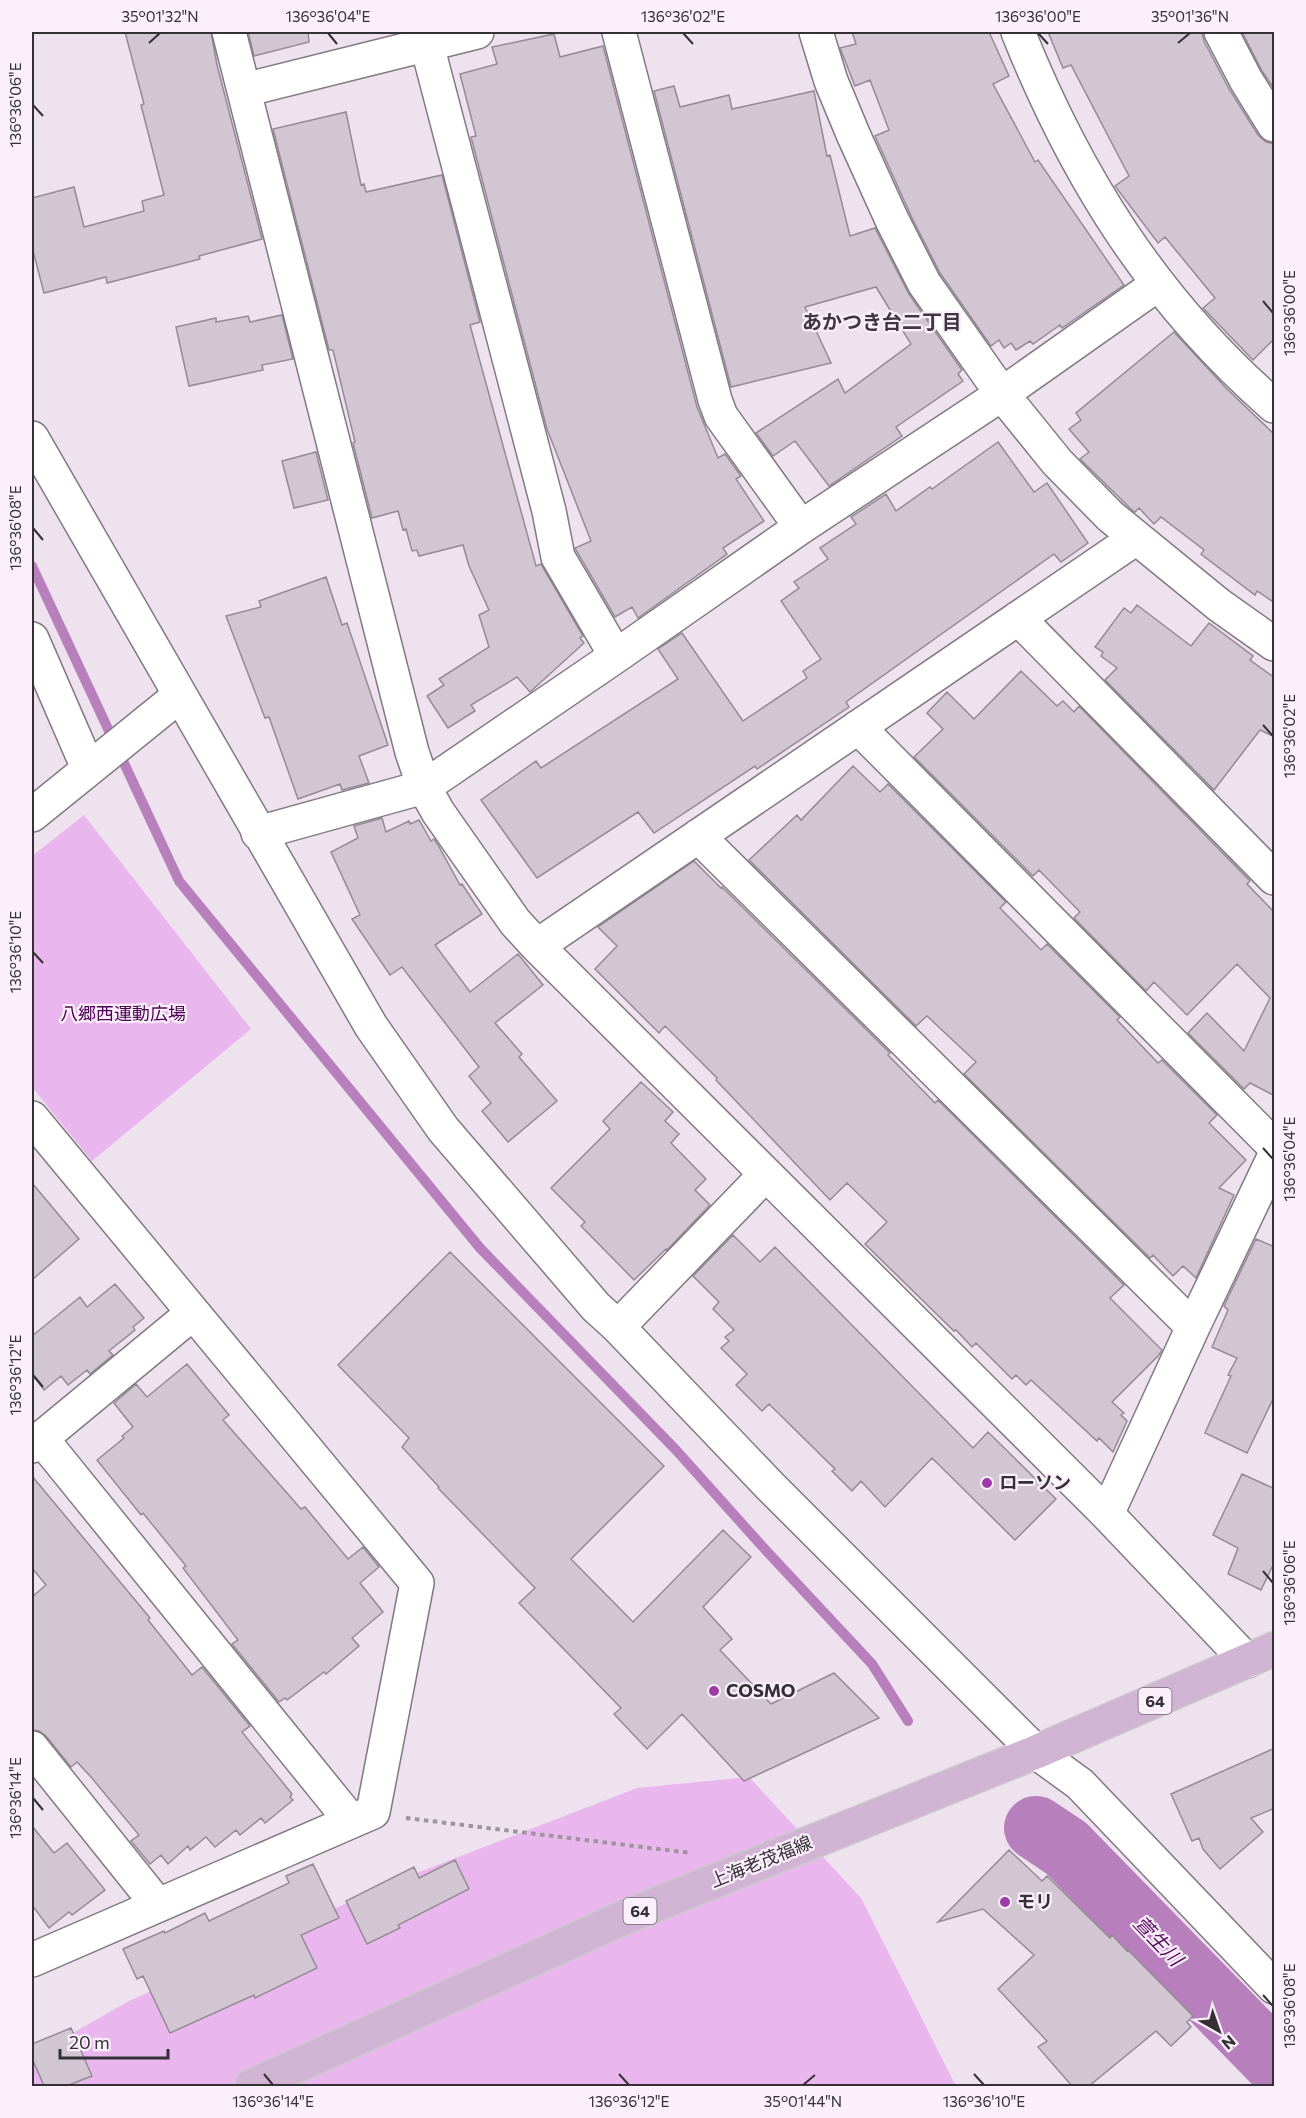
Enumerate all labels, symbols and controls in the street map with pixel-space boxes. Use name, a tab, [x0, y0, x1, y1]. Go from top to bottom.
text: 35°01'32"N	[121, 7, 199, 25]
text: 136°36'04"E	[285, 7, 371, 25]
text: 136°36'02"E	[641, 7, 725, 25]
text: 136°36'00"E	[995, 7, 1081, 25]
text: 35°01'36"N	[1151, 7, 1229, 25]
text: 136°36'06"E	[6, 62, 24, 148]
text: 136°36'00"E	[1280, 270, 1298, 356]
district label: あかつき台二丁目	[802, 309, 962, 333]
text: 136°36'08"E	[6, 485, 24, 571]
text: 136°36'02"E	[1280, 694, 1298, 778]
text: 136°36'10"E	[6, 911, 24, 993]
park label: 八郷西運動広場	[60, 1002, 186, 1024]
text: 136°36'04"E	[1280, 1116, 1298, 1202]
text: 136°36'12"E	[6, 1334, 24, 1416]
place label: ローソン	[999, 1471, 1071, 1493]
marker: ローソン	[980, 1476, 994, 1490]
text: 136°36'06"E	[1280, 1540, 1298, 1626]
place label: COSMO	[726, 1679, 795, 1701]
marker: COSMO	[707, 1684, 721, 1698]
road number: 64	[1138, 1688, 1172, 1714]
text: 136°36'14"E	[6, 1757, 24, 1839]
street label: 上海老茂福線	[706, 1831, 815, 1892]
place label: モリ	[1017, 1890, 1053, 1912]
marker: モリ	[998, 1895, 1012, 1909]
road number: 64	[624, 1898, 656, 1924]
water label: 萱生川	[1129, 1910, 1190, 1972]
text: 136°36'08"E	[1280, 1963, 1298, 2049]
north arrow	[1189, 2001, 1249, 2061]
scale bar	[60, 2022, 168, 2060]
text: 20 m	[69, 2031, 110, 2053]
text: N	[1218, 2032, 1240, 2054]
text: 136°36'14"E	[232, 2092, 314, 2110]
text: 136°36'12"E	[589, 2092, 670, 2110]
text: 35°01'44"N	[764, 2092, 842, 2110]
text: 136°36'10"E	[943, 2092, 1025, 2110]

